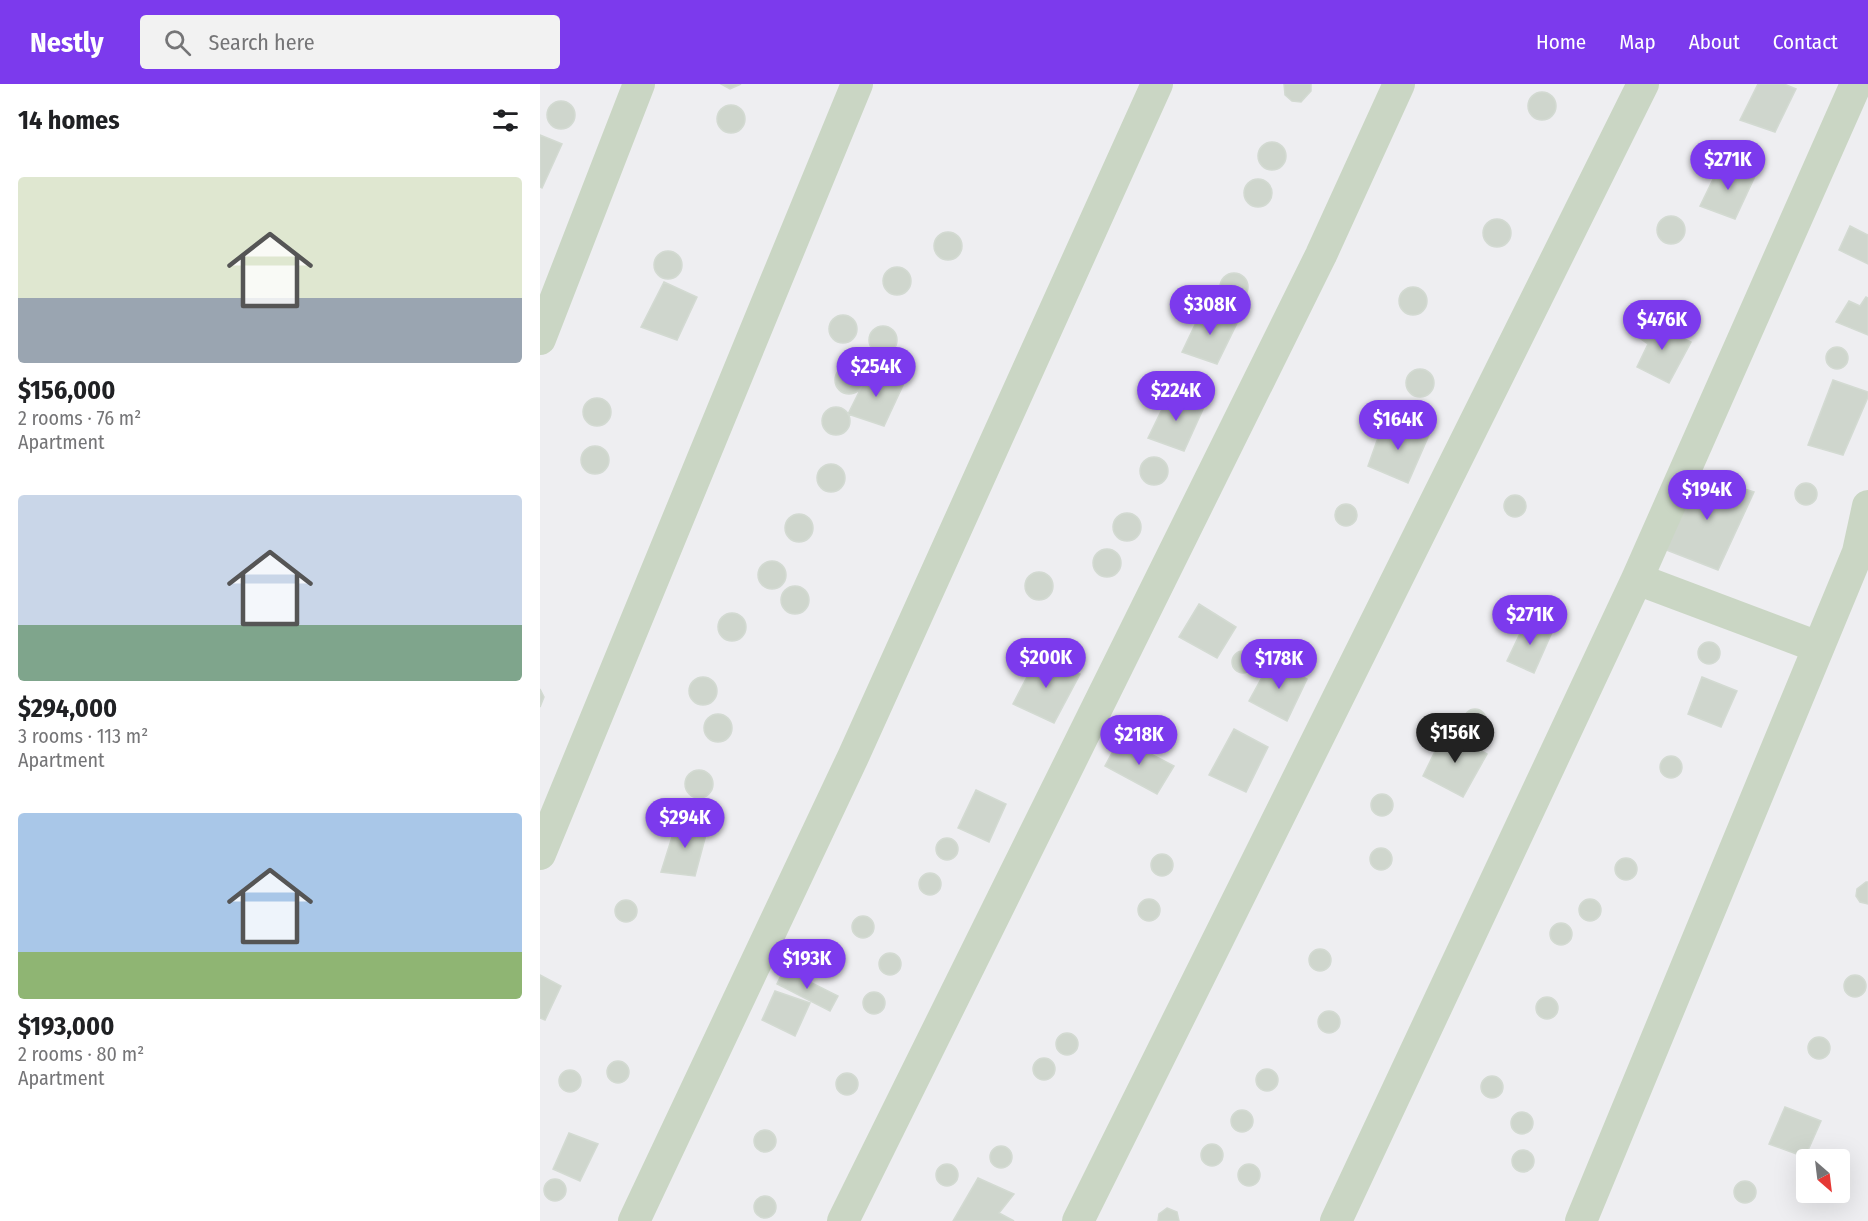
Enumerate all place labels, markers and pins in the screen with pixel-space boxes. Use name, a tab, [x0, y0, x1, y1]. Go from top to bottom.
pin: $271K	[1686, 140, 1770, 191]
pin: $308K	[1168, 285, 1252, 336]
pin: $476K	[1620, 300, 1704, 351]
pin: $254K	[834, 347, 918, 398]
pin: $224K	[1134, 371, 1218, 422]
pin: $164K	[1356, 400, 1440, 451]
pin: $194K	[1665, 470, 1749, 521]
pin: $271K	[1488, 595, 1572, 646]
pin: $200K	[1004, 638, 1088, 689]
pin: $178K	[1237, 639, 1321, 690]
pin: $156K	[1413, 713, 1497, 764]
pin: $218K	[1097, 715, 1181, 766]
pin: $294K	[643, 798, 727, 849]
pin: $193K	[765, 939, 849, 990]

